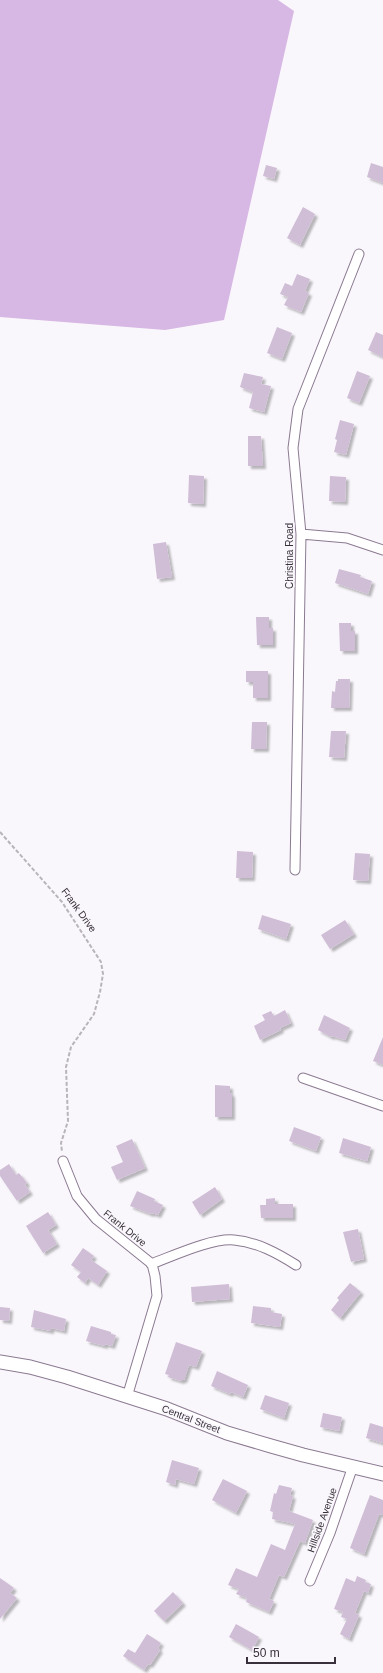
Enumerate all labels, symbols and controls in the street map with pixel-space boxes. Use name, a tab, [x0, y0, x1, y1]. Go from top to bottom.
street label: Christina Road	[284, 523, 295, 589]
street label: Frank Drive	[59, 886, 99, 934]
street label: Frank Drive	[101, 1207, 149, 1249]
street label: Central Street	[160, 1403, 222, 1435]
street label: Hillside Avenue	[305, 1486, 339, 1554]
scale bar	[247, 1639, 335, 1665]
text: 50 m	[253, 1646, 280, 1660]

